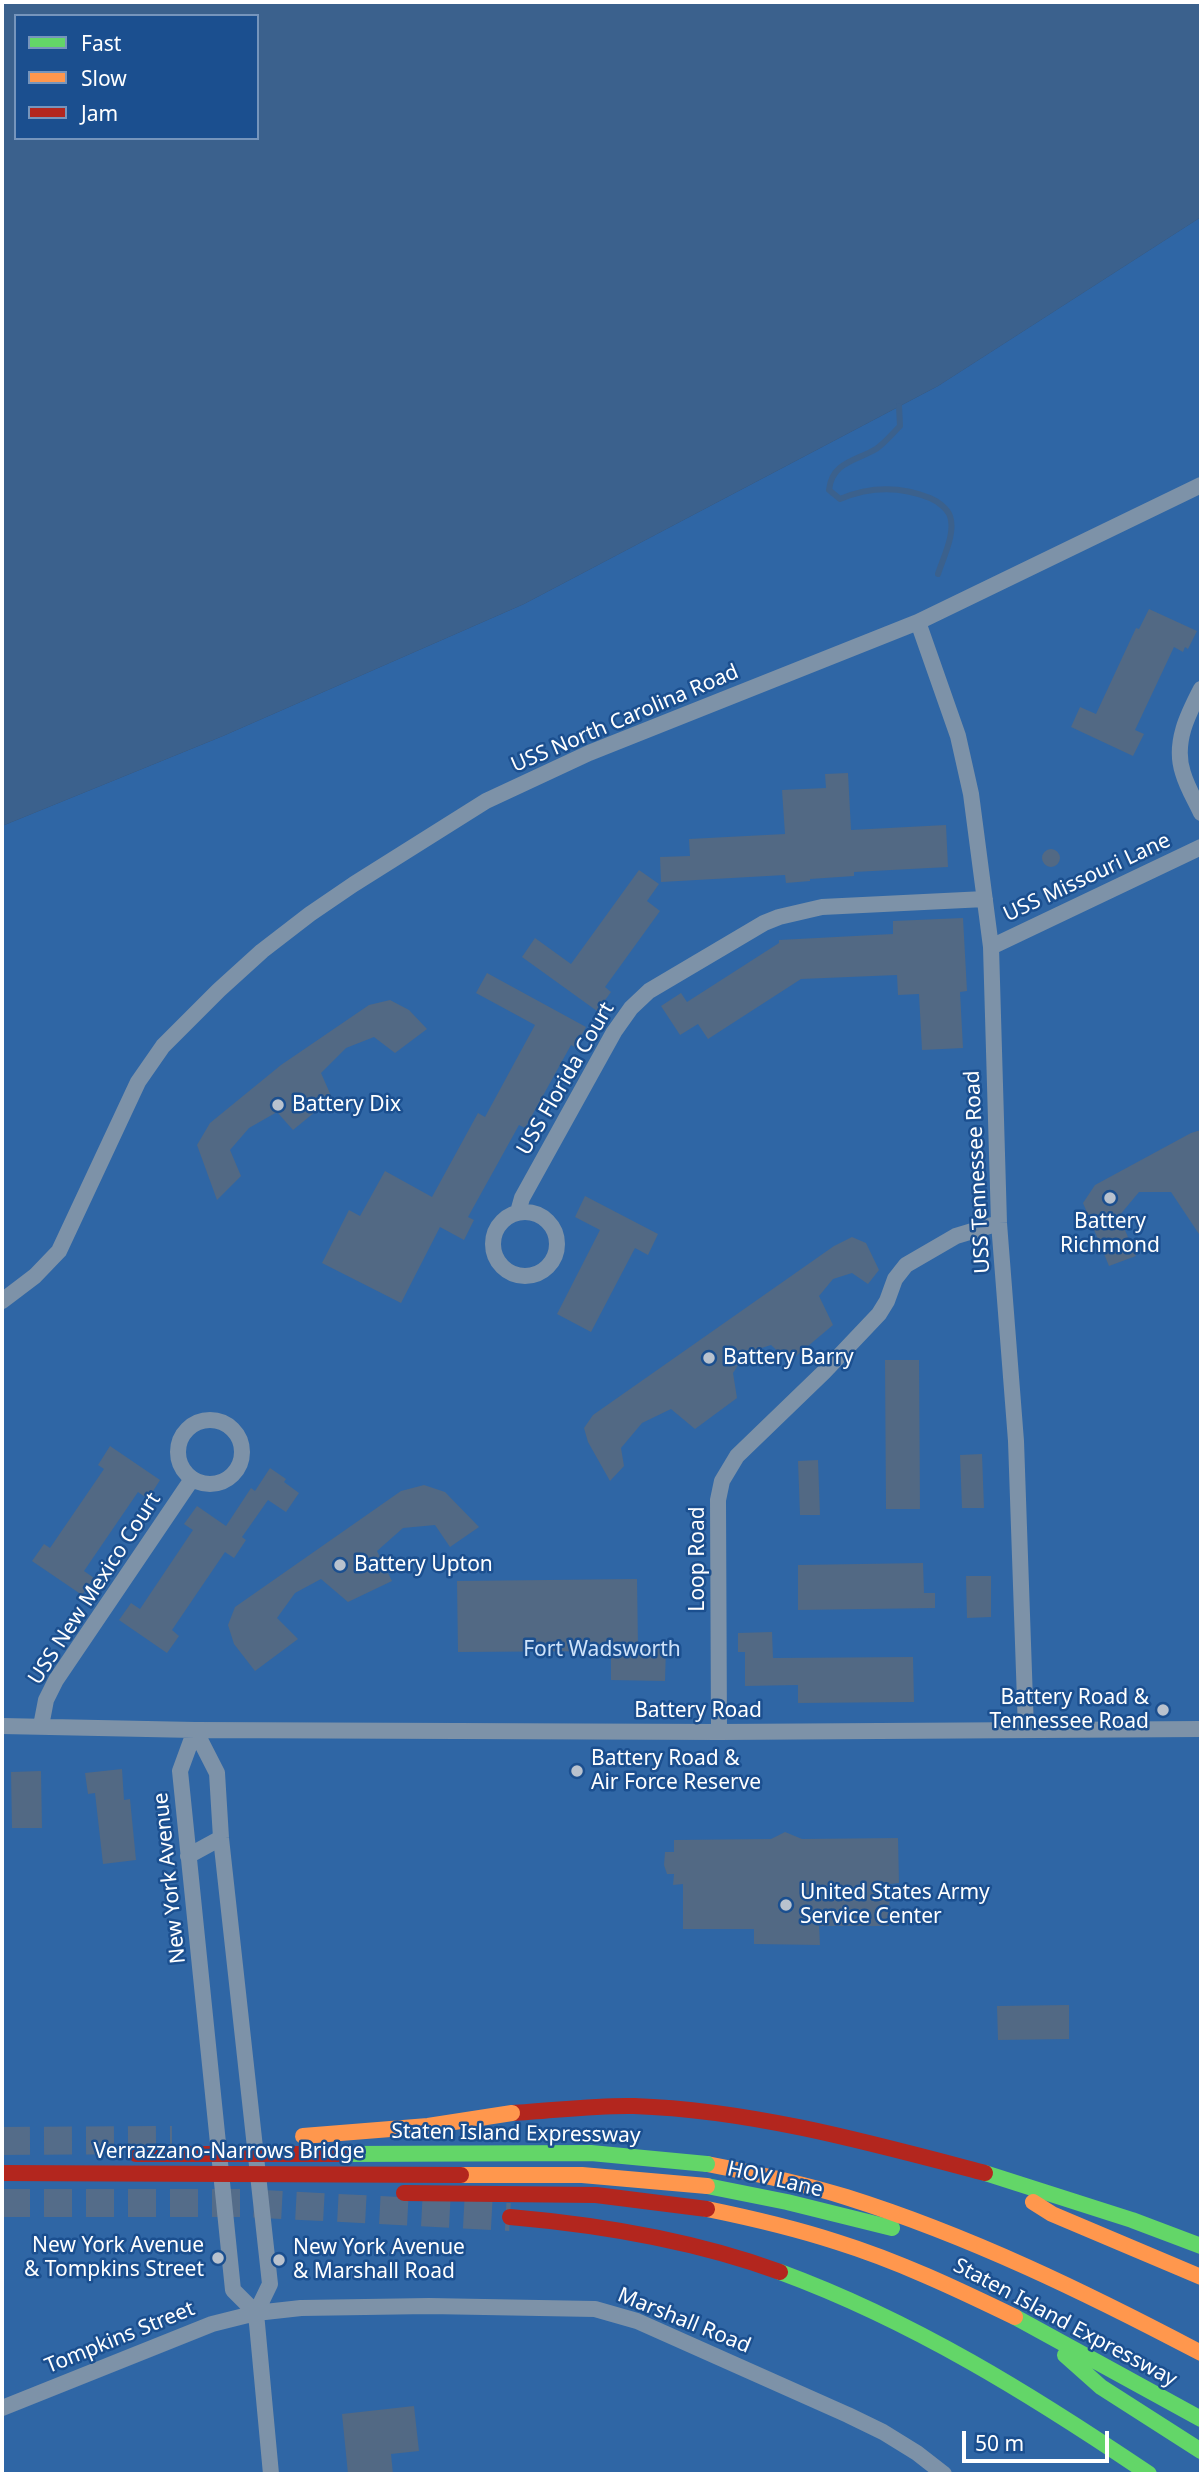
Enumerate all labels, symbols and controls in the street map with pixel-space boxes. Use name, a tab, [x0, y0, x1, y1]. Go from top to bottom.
legend	[14, 14, 259, 140]
text: Fast	[81, 29, 121, 57]
text: Slow	[81, 64, 127, 92]
text: Jam	[81, 99, 118, 127]
street label: USS North Carolina Road	[507, 660, 743, 778]
street label: USS Missouri Lane	[1000, 828, 1174, 928]
street label: USS Florida Court	[512, 998, 620, 1160]
street label: USS Tennessee Road	[960, 1070, 996, 1274]
place label: Battery Dix	[292, 1092, 401, 1118]
marker: Battery Dix	[270, 1097, 286, 1113]
marker: Battery Richmond	[1102, 1190, 1118, 1206]
place label: Battery Richmond	[1060, 1209, 1160, 1259]
place label: Battery Barry	[723, 1345, 854, 1371]
marker: Battery Barry	[701, 1350, 717, 1366]
street label: USS New Mexico Court	[24, 1488, 166, 1690]
street label: Loop Road	[685, 1506, 711, 1612]
place label: Battery Upton	[354, 1552, 493, 1578]
marker: Battery Upton	[332, 1557, 348, 1573]
park label: Fort Wadsworth	[523, 1637, 681, 1663]
place label: Battery Road & Tennessee Road	[989, 1685, 1149, 1735]
street label: Battery Road	[634, 1698, 762, 1724]
marker: Battery Road & Tennessee Road	[1155, 1702, 1171, 1718]
place label: Battery Road & Air Force Reserve	[591, 1746, 761, 1796]
marker: Battery Road & Air Force Reserve	[569, 1763, 585, 1779]
street label: New York Avenue	[148, 1791, 192, 1965]
place label: United States Army Service Center	[800, 1880, 990, 1930]
marker: United States Army Service Center	[778, 1897, 794, 1913]
street label: Staten Island Expressway	[391, 2119, 641, 2149]
street label: Verrazzano-Narrows Bridge	[93, 2139, 365, 2165]
street label: HOV Lane	[725, 2157, 825, 2203]
place label: New York Avenue & Tompkins Street	[24, 2233, 204, 2283]
place label: New York Avenue & Marshall Road	[293, 2235, 465, 2285]
marker: New York Avenue & Tompkins Street	[210, 2250, 226, 2266]
marker: New York Avenue & Marshall Road	[271, 2252, 287, 2268]
street label: Staten Island Expressway	[949, 2253, 1181, 2393]
street label: Marshall Road	[614, 2283, 754, 2359]
street label: Tompkins Street	[41, 2296, 199, 2380]
scale bar	[965, 2416, 1112, 2460]
text: 50 m	[975, 2429, 1024, 2457]

